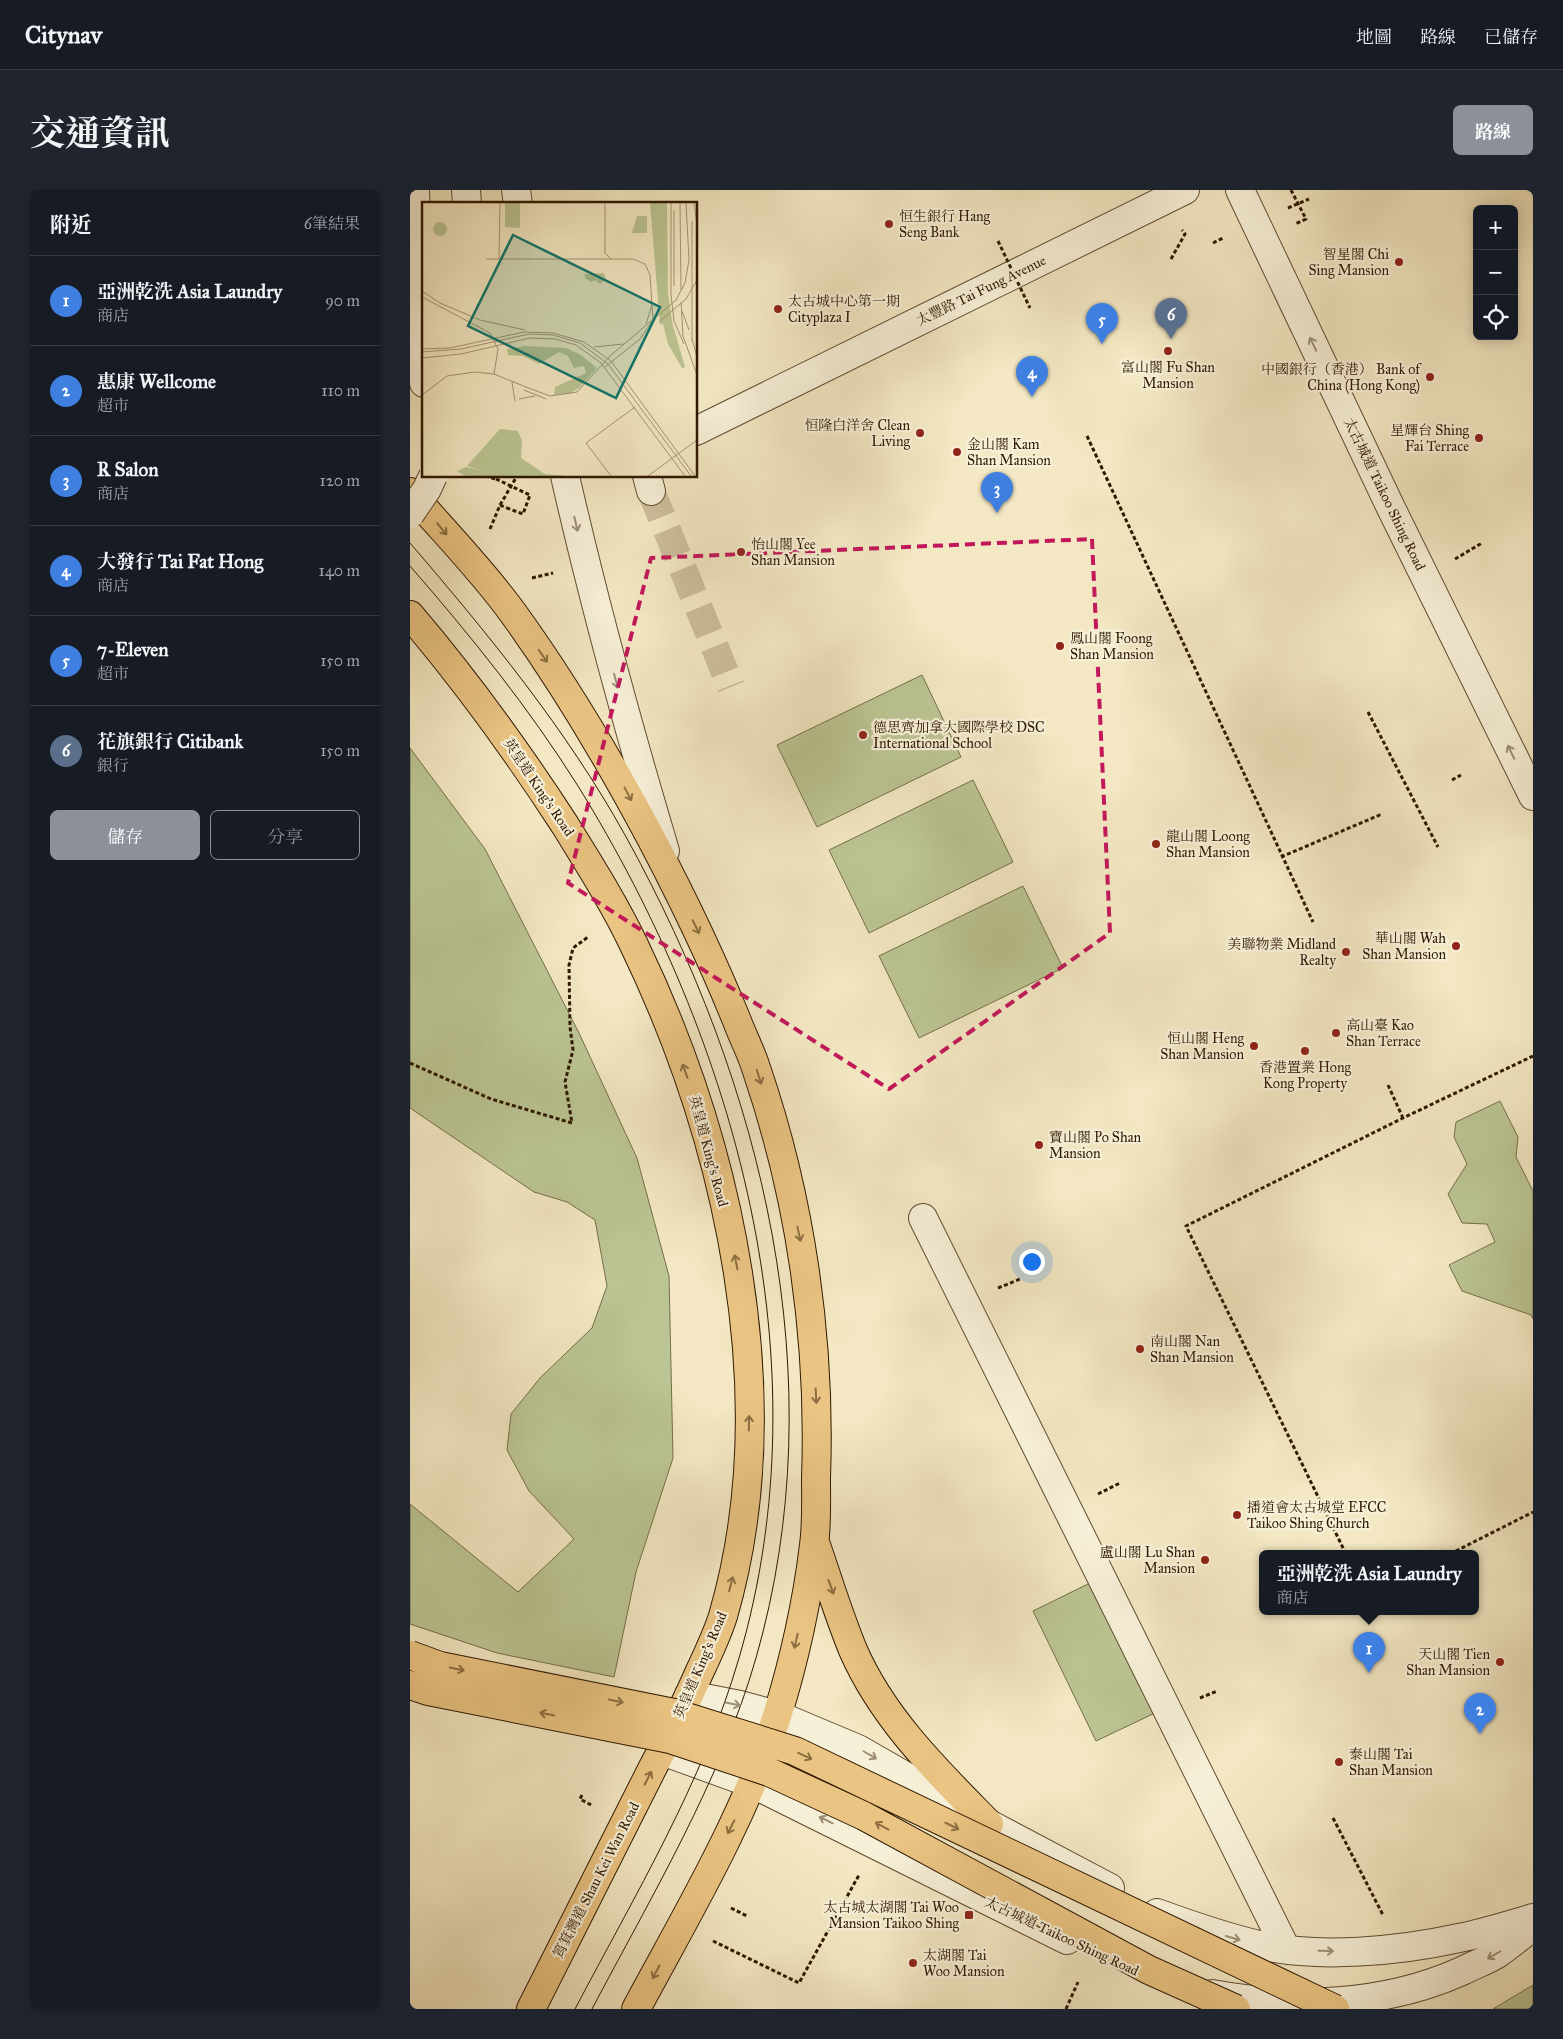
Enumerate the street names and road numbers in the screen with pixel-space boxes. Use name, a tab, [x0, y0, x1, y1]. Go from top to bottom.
street label: 太豐路 Tai Fung Avenue	[914, 252, 1049, 329]
street label: 太古城道 Taikoo Shing Road	[1340, 415, 1429, 573]
street label: 英皇道 King's Road	[500, 735, 578, 839]
street label: 英皇道 King's Road	[686, 1094, 732, 1209]
street label: 英皇道 King's Road	[670, 1609, 731, 1721]
street label: 筲箕灣道 Shau Kei Wan Road	[550, 1799, 643, 1961]
street label: 太古城道 Taikoo Shing Road	[982, 1893, 1141, 1980]

